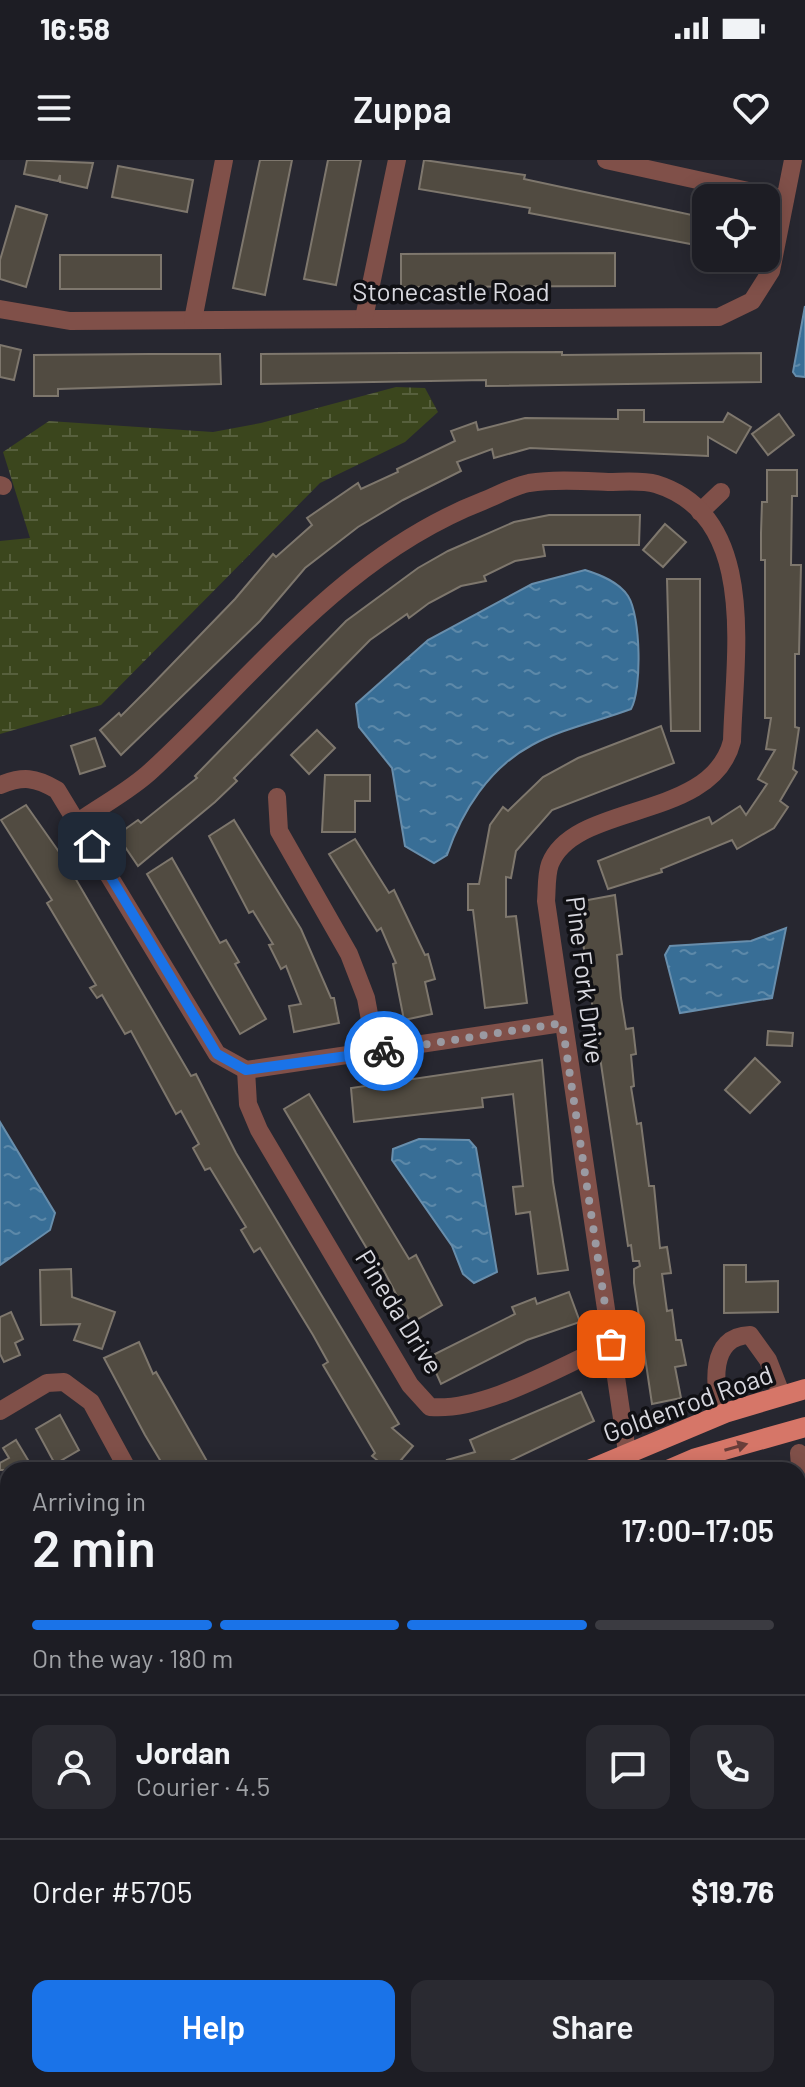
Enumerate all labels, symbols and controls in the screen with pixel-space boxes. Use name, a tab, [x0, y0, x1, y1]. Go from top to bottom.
text: 16:58	[40, 10, 110, 46]
icon: menu	[32, 86, 76, 130]
icon: heart	[729, 86, 773, 130]
text: Zuppa	[353, 87, 452, 130]
map controls	[692, 184, 780, 272]
button: locate	[692, 184, 780, 272]
street label: Stonecastle Road	[352, 275, 550, 306]
pin	[58, 812, 126, 880]
icon: home	[70, 824, 114, 868]
street label: Pine Fork Drive	[561, 894, 612, 1065]
courier	[344, 1011, 424, 1091]
icon: bike	[362, 1029, 406, 1073]
street label: Pineda Drive	[350, 1243, 451, 1379]
pin	[577, 1310, 645, 1378]
icon: bag	[589, 1322, 633, 1366]
street label: Goldenrod Road	[598, 1357, 777, 1448]
one-way arrow	[724, 1440, 749, 1452]
text: Arriving in	[32, 1485, 146, 1516]
text: 17:00–17:05	[621, 1512, 774, 1548]
text: 2 min	[32, 1515, 156, 1577]
text: On the way · 180 m	[32, 1642, 233, 1673]
button: person	[32, 1725, 116, 1809]
button: chat	[586, 1725, 670, 1809]
button: phone	[690, 1725, 774, 1809]
text: Jordan	[136, 1734, 231, 1770]
text: Courier · 4.5	[136, 1770, 270, 1801]
text: Order #5705	[32, 1873, 192, 1909]
text: $19.76	[691, 1873, 774, 1909]
button: Help	[32, 1980, 395, 2072]
button: Share	[411, 1980, 774, 2072]

